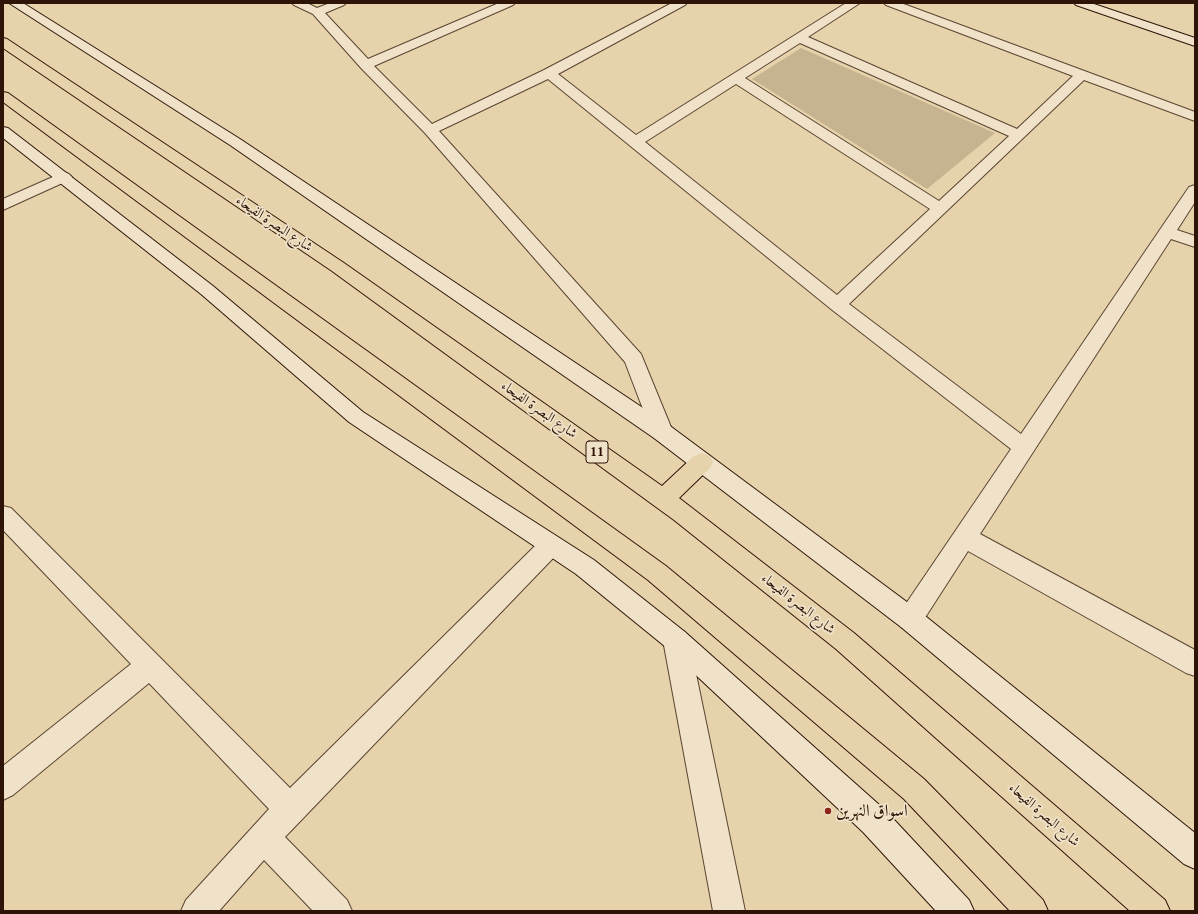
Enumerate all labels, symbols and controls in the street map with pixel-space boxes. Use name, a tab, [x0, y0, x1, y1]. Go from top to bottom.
street label: شارع البصرة الفيحاء	[232, 192, 316, 256]
street label: شارع البصرة الفيحاء	[498, 378, 580, 442]
road number: 11	[586, 441, 608, 463]
street label: شارع البصرة الفيحاء	[758, 570, 838, 638]
street label: شارع البصرة الفيحاء	[1005, 779, 1083, 851]
place label: اسواق النهرين	[836, 801, 908, 821]
marker: اسواق النهرين	[823, 806, 833, 816]

